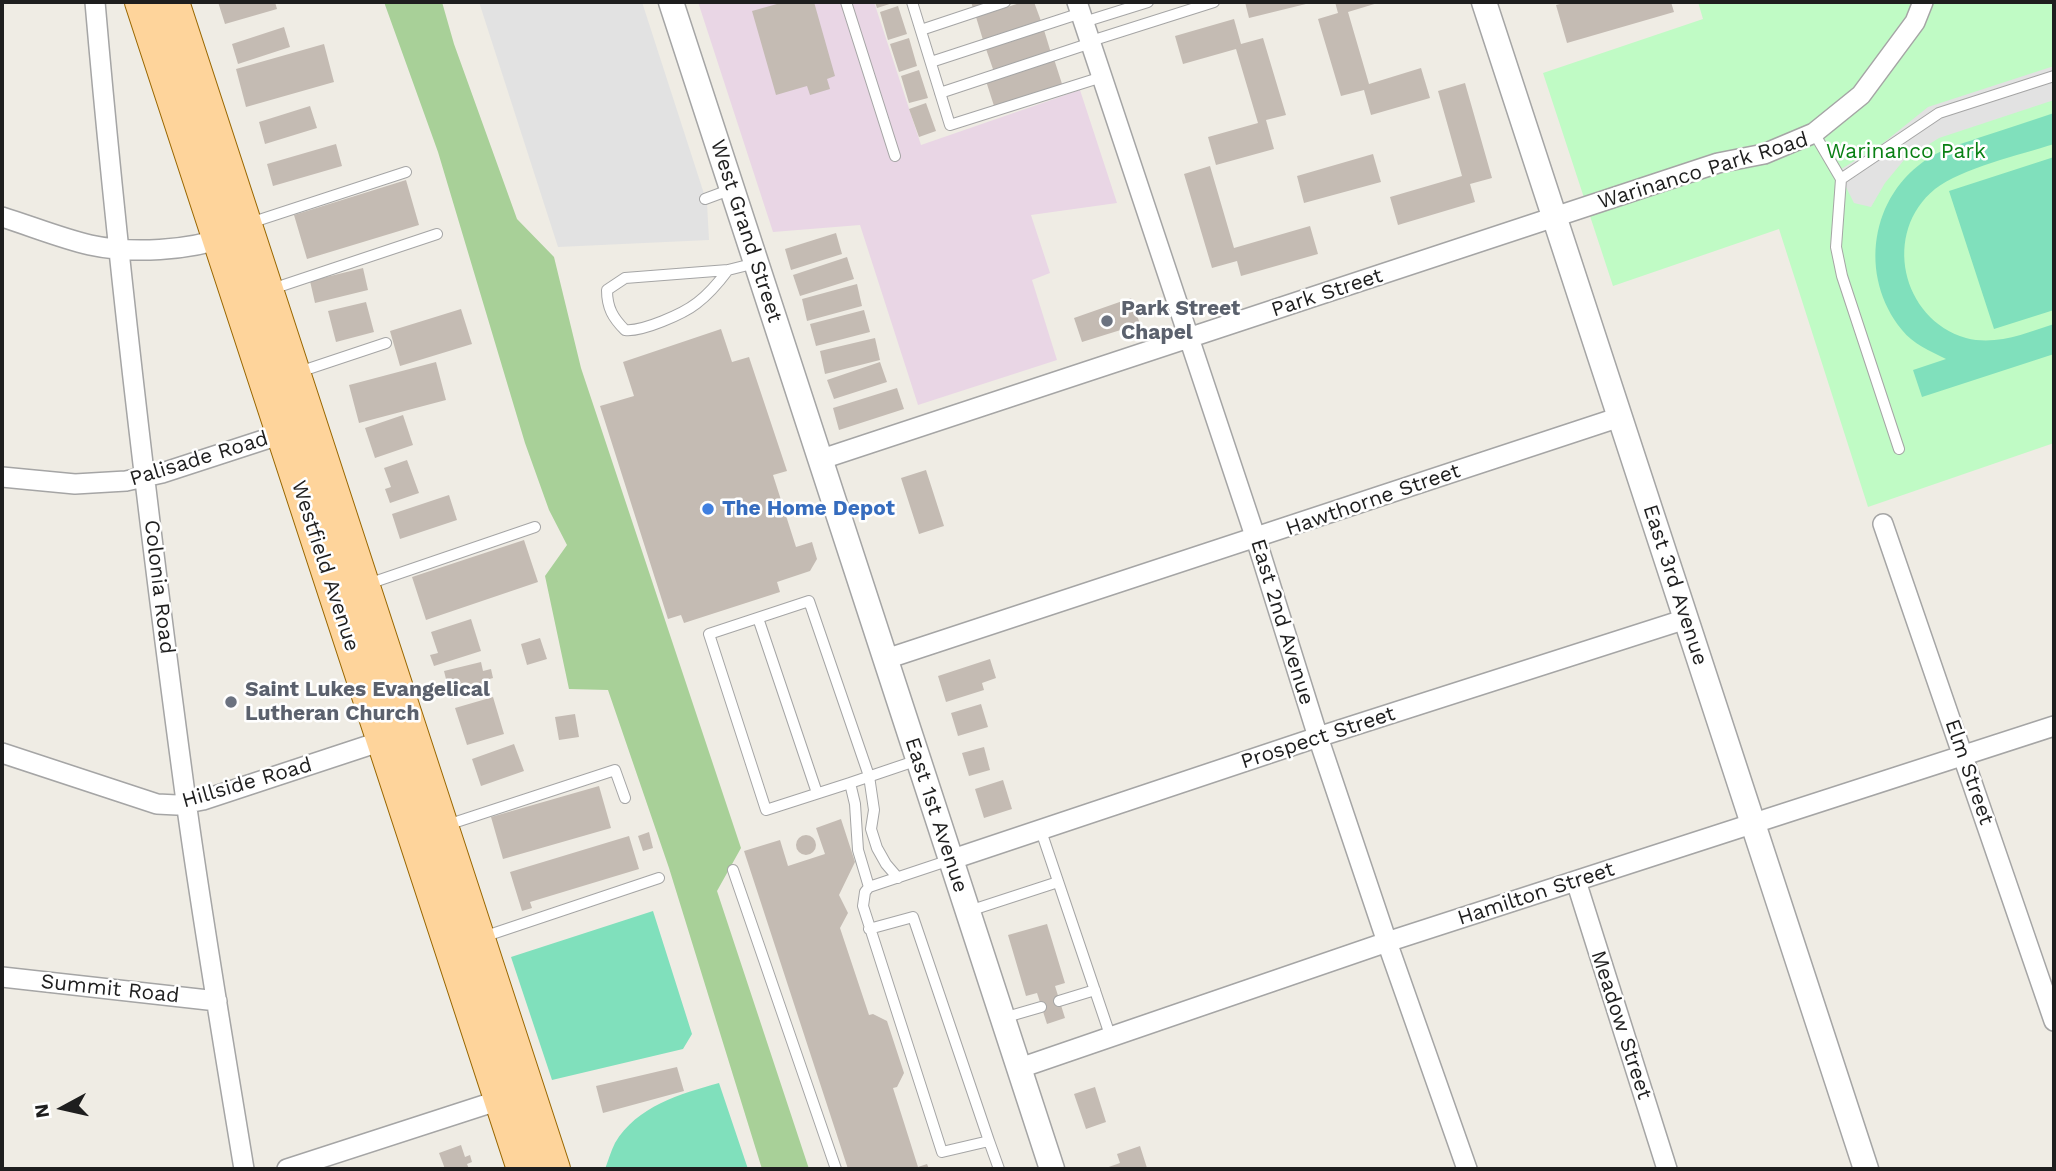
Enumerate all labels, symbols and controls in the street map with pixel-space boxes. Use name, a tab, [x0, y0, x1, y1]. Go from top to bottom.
street label: Warinanco Park Road	[1595, 127, 1811, 215]
street label: West Grand Street	[705, 137, 787, 325]
park label: Warinanco Park	[1826, 139, 1986, 165]
street label: Park Street	[1268, 263, 1386, 323]
place label: Park Street Chapel	[1121, 296, 1240, 346]
marker: Park Street Chapel	[1099, 313, 1115, 329]
street label: Palisade Road	[127, 426, 271, 492]
street label: Hawthorne Street	[1282, 458, 1464, 542]
street label: Westfield Avenue	[286, 477, 364, 655]
place label: The Home Depot	[722, 496, 895, 522]
marker: The Home Depot	[700, 501, 716, 517]
street label: East 3rd Avenue	[1637, 502, 1713, 668]
street label: Colonia Road	[138, 519, 180, 655]
street label: East 2nd Avenue	[1245, 536, 1319, 708]
place label: Saint Lukes Evangelical Lutheran Church	[245, 677, 490, 727]
marker: Saint Lukes Evangelical Lutheran Church	[223, 694, 239, 710]
street label: Prospect Street	[1238, 701, 1398, 775]
street label: Elm Street	[1939, 716, 1999, 828]
street label: East 1st Avenue	[899, 734, 973, 896]
street label: Hillside Road	[179, 752, 315, 814]
street label: Hamilton Street	[1454, 857, 1618, 931]
street label: Meadow Street	[1585, 947, 1657, 1103]
street label: Summit Road	[39, 969, 181, 1009]
north arrow	[28, 1073, 98, 1143]
text: N	[29, 1102, 54, 1120]

